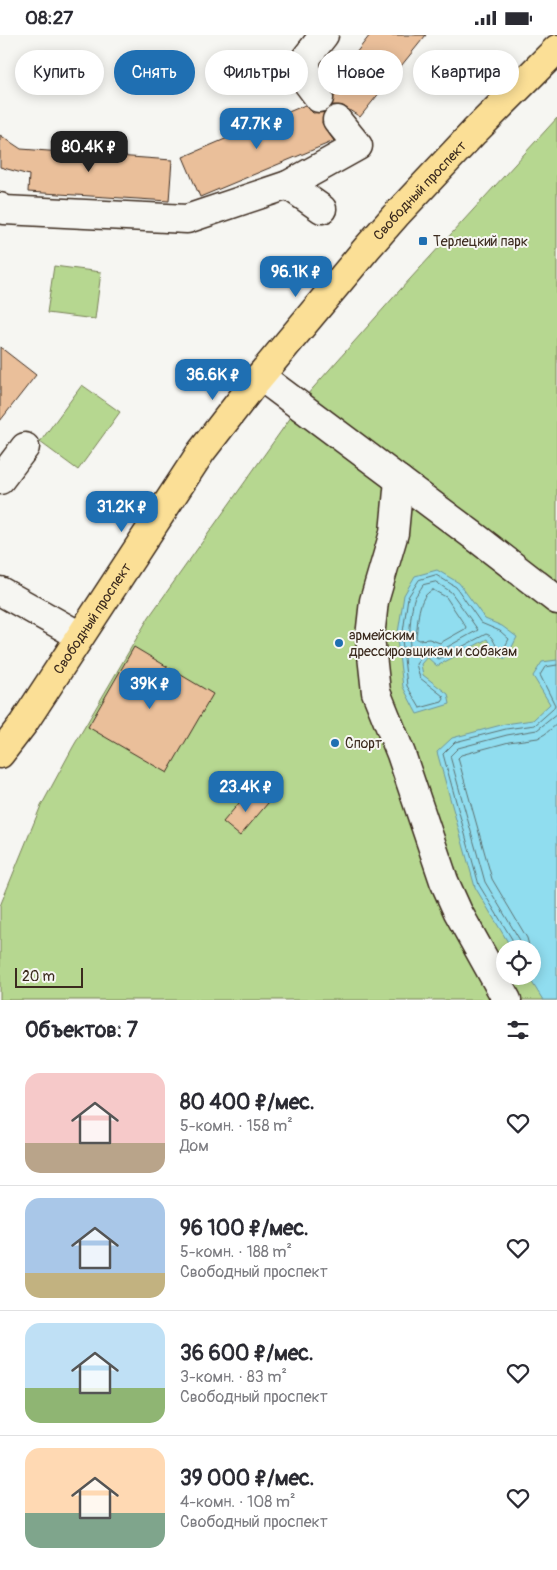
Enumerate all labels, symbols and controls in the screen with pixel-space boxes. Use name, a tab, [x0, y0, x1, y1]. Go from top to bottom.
text: 08:27	[25, 6, 73, 30]
chip: Купить	[15, 50, 104, 95]
chip: Снять	[114, 50, 195, 95]
chip: Фильтры	[205, 50, 308, 95]
chip: Новое	[318, 50, 403, 95]
chip: Квартира	[413, 50, 519, 95]
pin: 47.7K ₽	[211, 107, 303, 150]
text: 47.7K ₽	[231, 114, 283, 134]
pin: 80.4K ₽	[43, 131, 135, 173]
text: 80.4K ₽	[62, 137, 116, 157]
street label: Свободный проспект	[369, 137, 470, 244]
place label: Терлецкий парк	[433, 233, 528, 250]
marker: Терлецкий парк	[417, 235, 429, 247]
pin: 96.1K ₽	[250, 255, 342, 298]
text: 96.1K ₽	[271, 262, 321, 282]
pin: 36.6K ₽	[167, 359, 259, 401]
text: 36.6K ₽	[186, 365, 240, 385]
pin: 31.2K ₽	[76, 491, 168, 533]
text: 31.2K ₽	[97, 497, 147, 517]
street label: Свободный проспект	[50, 560, 135, 677]
place label: армейским дрессировщикам и собакам	[349, 627, 517, 660]
marker: армейским дрессировщикам и собакам	[333, 637, 345, 649]
pin: 39K ₽	[115, 667, 185, 710]
text: 39K ₽	[130, 674, 170, 694]
place label: Спорт	[345, 735, 382, 752]
marker: Спорт	[329, 737, 341, 749]
pin: 23.4K ₽	[200, 771, 292, 813]
text: 23.4K ₽	[220, 777, 272, 797]
map controls	[496, 940, 541, 985]
button: locate	[496, 940, 541, 985]
scale bar	[15, 965, 82, 988]
text: 20 m	[22, 968, 55, 985]
icon: filters	[504, 1016, 532, 1044]
text: Объектов: 7	[25, 1017, 138, 1044]
text: 80 400 ₽/мес.	[180, 1089, 315, 1116]
icon: home	[65, 1093, 125, 1153]
icon: heart	[504, 1109, 532, 1137]
text: 5-комн. · 158 m²	[180, 1116, 293, 1136]
text: Дом	[180, 1136, 209, 1156]
text: 96 100 ₽/мес.	[180, 1215, 309, 1242]
icon: home	[65, 1218, 125, 1278]
icon: heart	[504, 1234, 532, 1262]
text: 5-комн. · 188 m²	[180, 1242, 292, 1262]
text: Свободный проспект	[180, 1262, 328, 1282]
text: 36 600 ₽/мес.	[180, 1340, 314, 1367]
icon: home	[65, 1343, 125, 1403]
icon: heart	[504, 1359, 532, 1387]
text: 3-комн. · 83 m²	[180, 1367, 287, 1387]
text: Свободный проспект	[180, 1387, 328, 1407]
text: 39 000 ₽/мес.	[180, 1465, 314, 1492]
icon: home	[65, 1468, 125, 1528]
icon: heart	[504, 1484, 532, 1512]
text: 4-комн. · 108 m²	[180, 1492, 296, 1512]
text: Свободный проспект	[180, 1512, 328, 1532]

